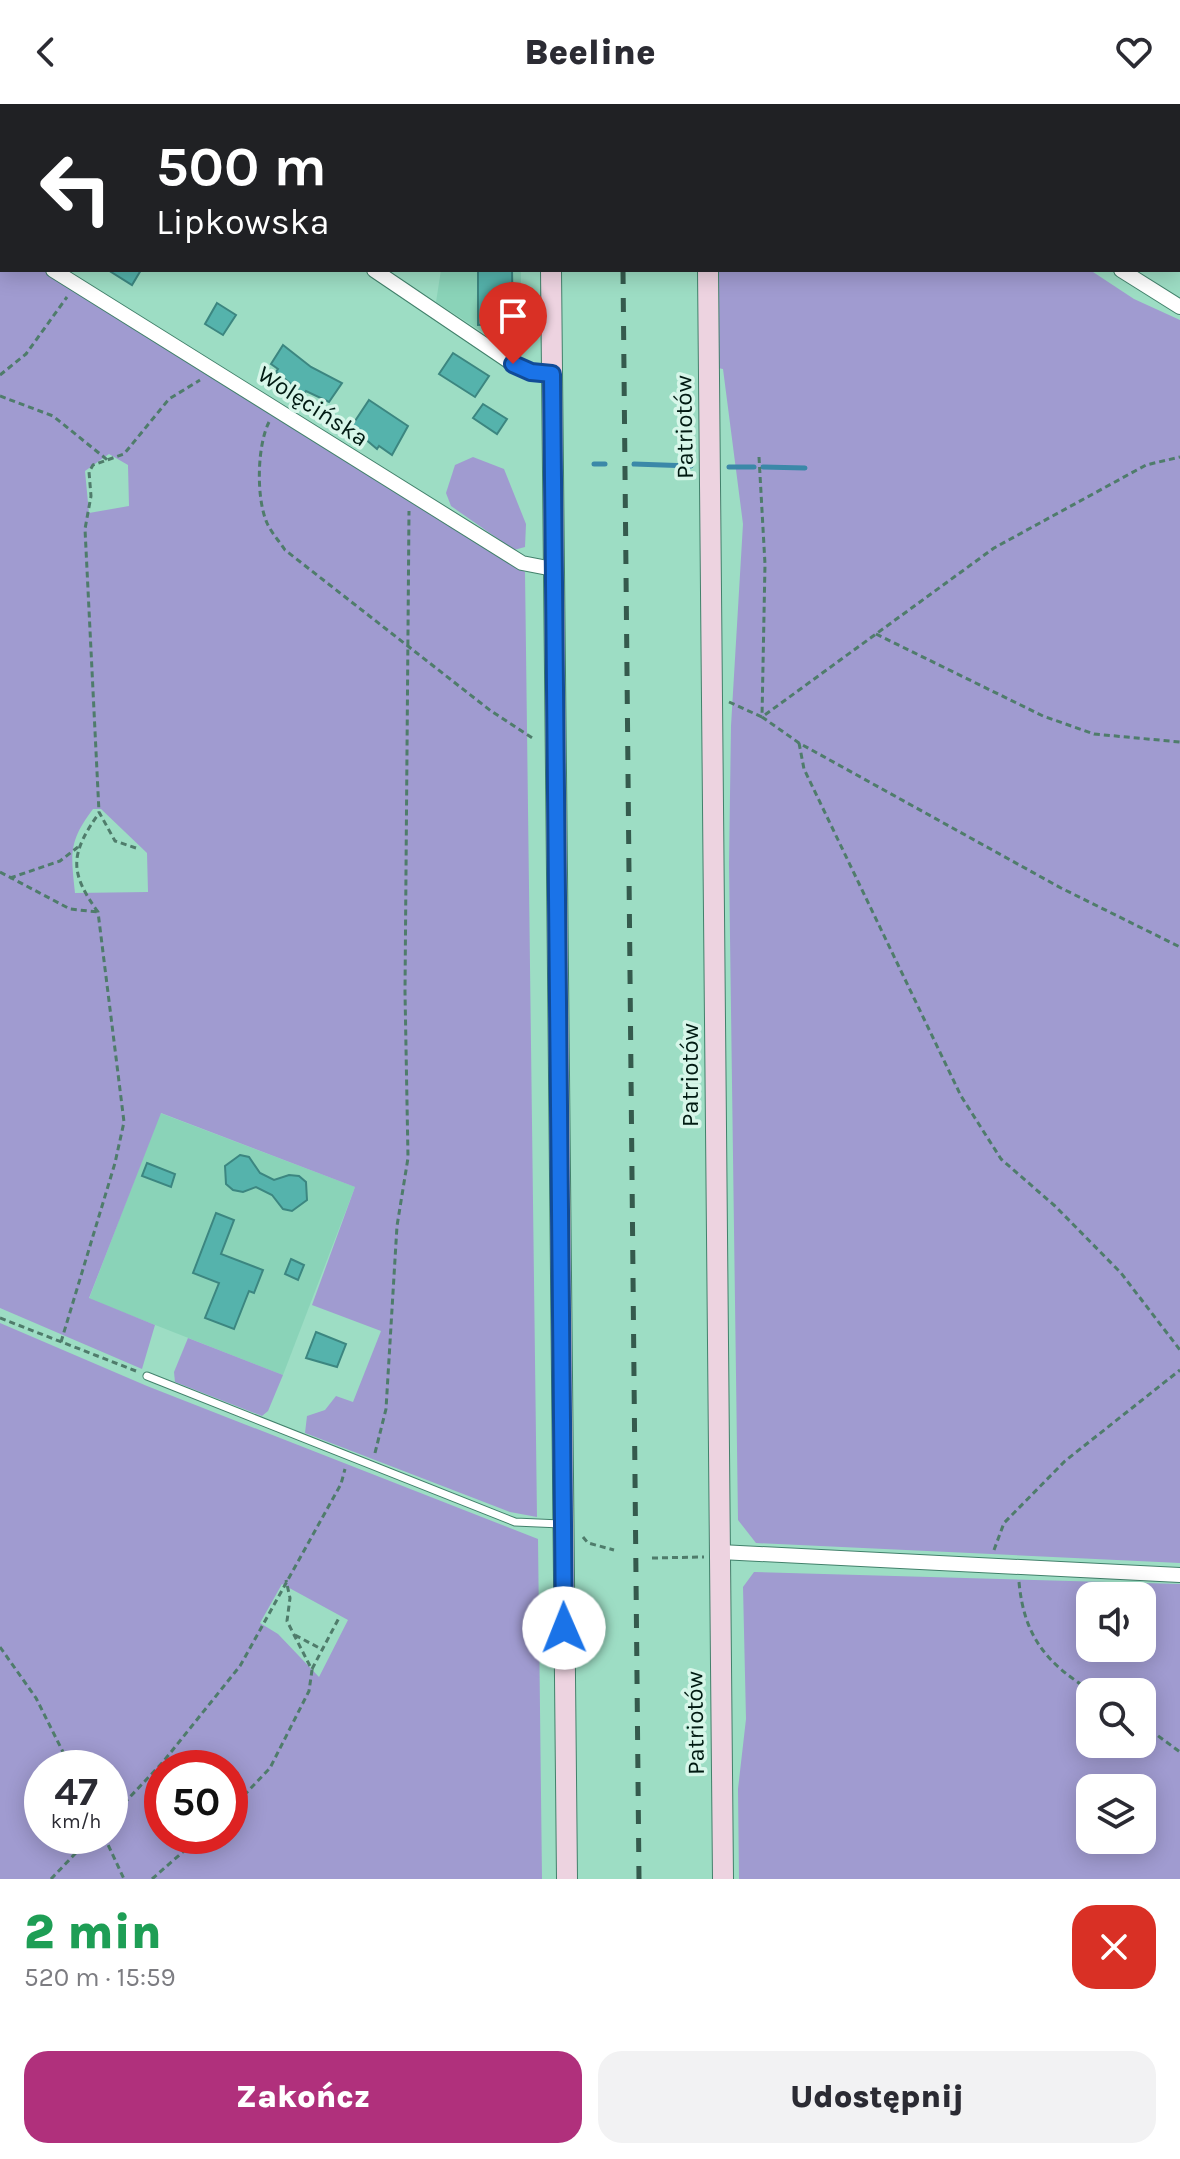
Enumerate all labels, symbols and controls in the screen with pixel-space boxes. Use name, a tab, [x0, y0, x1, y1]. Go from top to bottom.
icon: back	[24, 30, 68, 74]
icon: heart	[1112, 30, 1156, 74]
text: Beeline	[524, 31, 656, 73]
text: 500 m	[156, 134, 327, 199]
icon: left	[24, 136, 128, 240]
text: Lipkowska	[156, 201, 330, 243]
pin	[479, 282, 547, 364]
icon: arrive	[491, 294, 535, 338]
street label: Wolęcińska	[252, 360, 374, 452]
street label: Patriotów	[669, 375, 699, 479]
street label: Patriotów	[676, 1023, 704, 1127]
map controls	[1076, 1582, 1156, 1854]
button: sound	[1076, 1582, 1156, 1662]
position arrow	[522, 1586, 606, 1670]
street label: Patriotów	[680, 1671, 710, 1775]
button: search	[1076, 1678, 1156, 1758]
speed limit sign: 50	[144, 1750, 248, 1854]
text: 47	[54, 1768, 98, 1815]
button: layers	[1076, 1774, 1156, 1854]
text: km/h	[51, 1810, 101, 1833]
text: 2 min	[24, 1904, 162, 1960]
button: close	[1072, 1905, 1156, 1989]
text: 520 m · 15:59	[24, 1962, 176, 1993]
button: Zakończ	[24, 2051, 582, 2143]
button: Udostępnij	[598, 2051, 1156, 2143]

